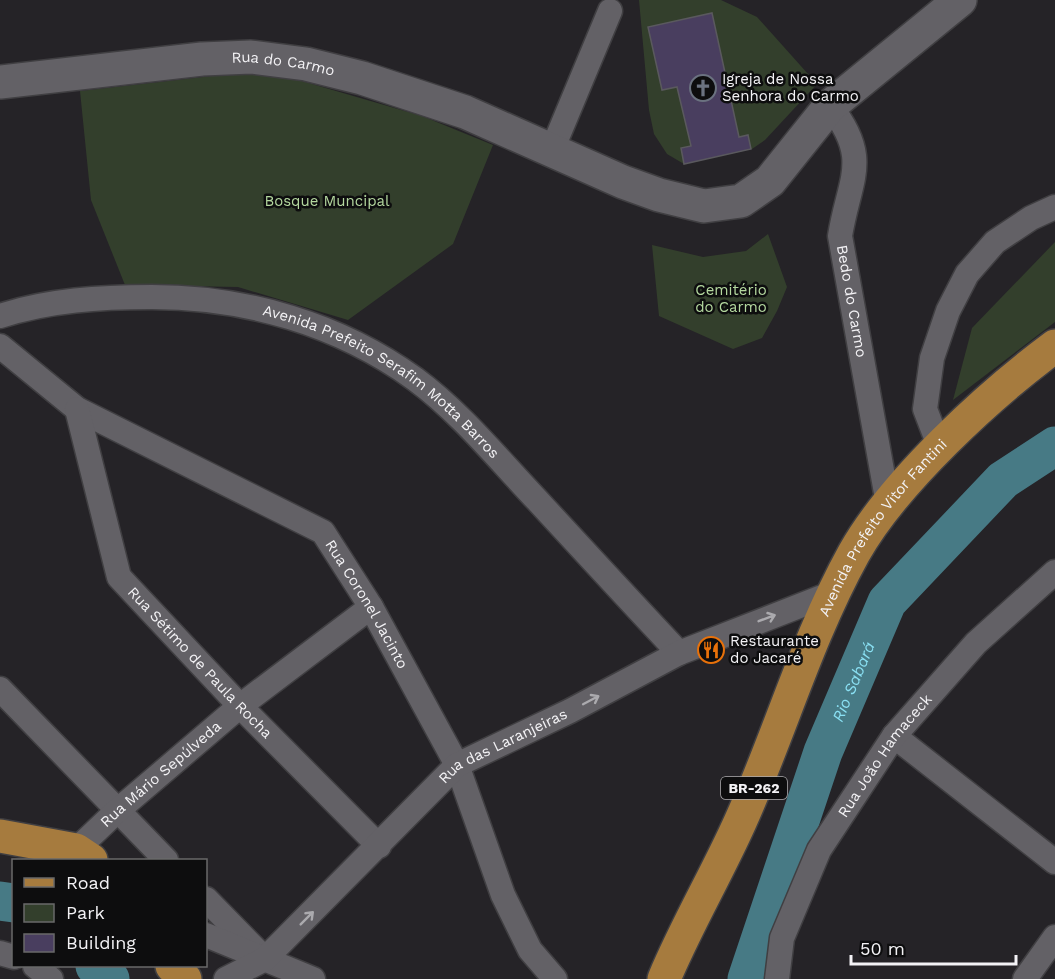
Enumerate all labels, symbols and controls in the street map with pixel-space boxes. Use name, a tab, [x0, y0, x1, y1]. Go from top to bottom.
street label: Rua do Carmo	[231, 48, 337, 80]
place label: Igreja de Nossa Senhora do Carmo	[722, 70, 859, 105]
church icon: Igreja de Nossa Senhora do Carmo	[688, 73, 718, 103]
park label: Bosque Muncipal	[264, 192, 390, 210]
street label: Bedo do Carmo	[833, 244, 871, 359]
park label: Cemitério do Carmo	[695, 281, 767, 316]
street label: Avenida Prefeito Serafim Motta Barros	[261, 301, 503, 462]
street label: Avenida Prefeito Vitor Fantini	[815, 435, 951, 619]
street label: Rua Coronel Jacinto	[321, 536, 412, 672]
street label: Rua Sétimo de Paula Rocha	[124, 583, 276, 743]
one-way arrow	[758, 612, 776, 623]
place label: Restaurante do Jacaré	[730, 632, 819, 667]
restaurant icon: Restaurante do Jacaré	[696, 635, 726, 665]
water label: Rio Sabará	[828, 639, 879, 724]
street label: Rua João Hamaceck	[834, 690, 936, 821]
one-way arrow	[581, 694, 599, 705]
street label: Rua das Laranjeiras	[435, 705, 570, 787]
street label: Rua Mário Sepúlveda	[97, 717, 225, 831]
road number: BR-262	[721, 777, 787, 799]
legend	[12, 859, 207, 967]
text: Road	[66, 872, 110, 893]
text: Park	[66, 902, 105, 923]
one-way arrow	[299, 910, 314, 925]
scale bar	[851, 928, 1016, 966]
text: Building	[66, 932, 136, 953]
text: 50 m	[860, 938, 905, 959]

